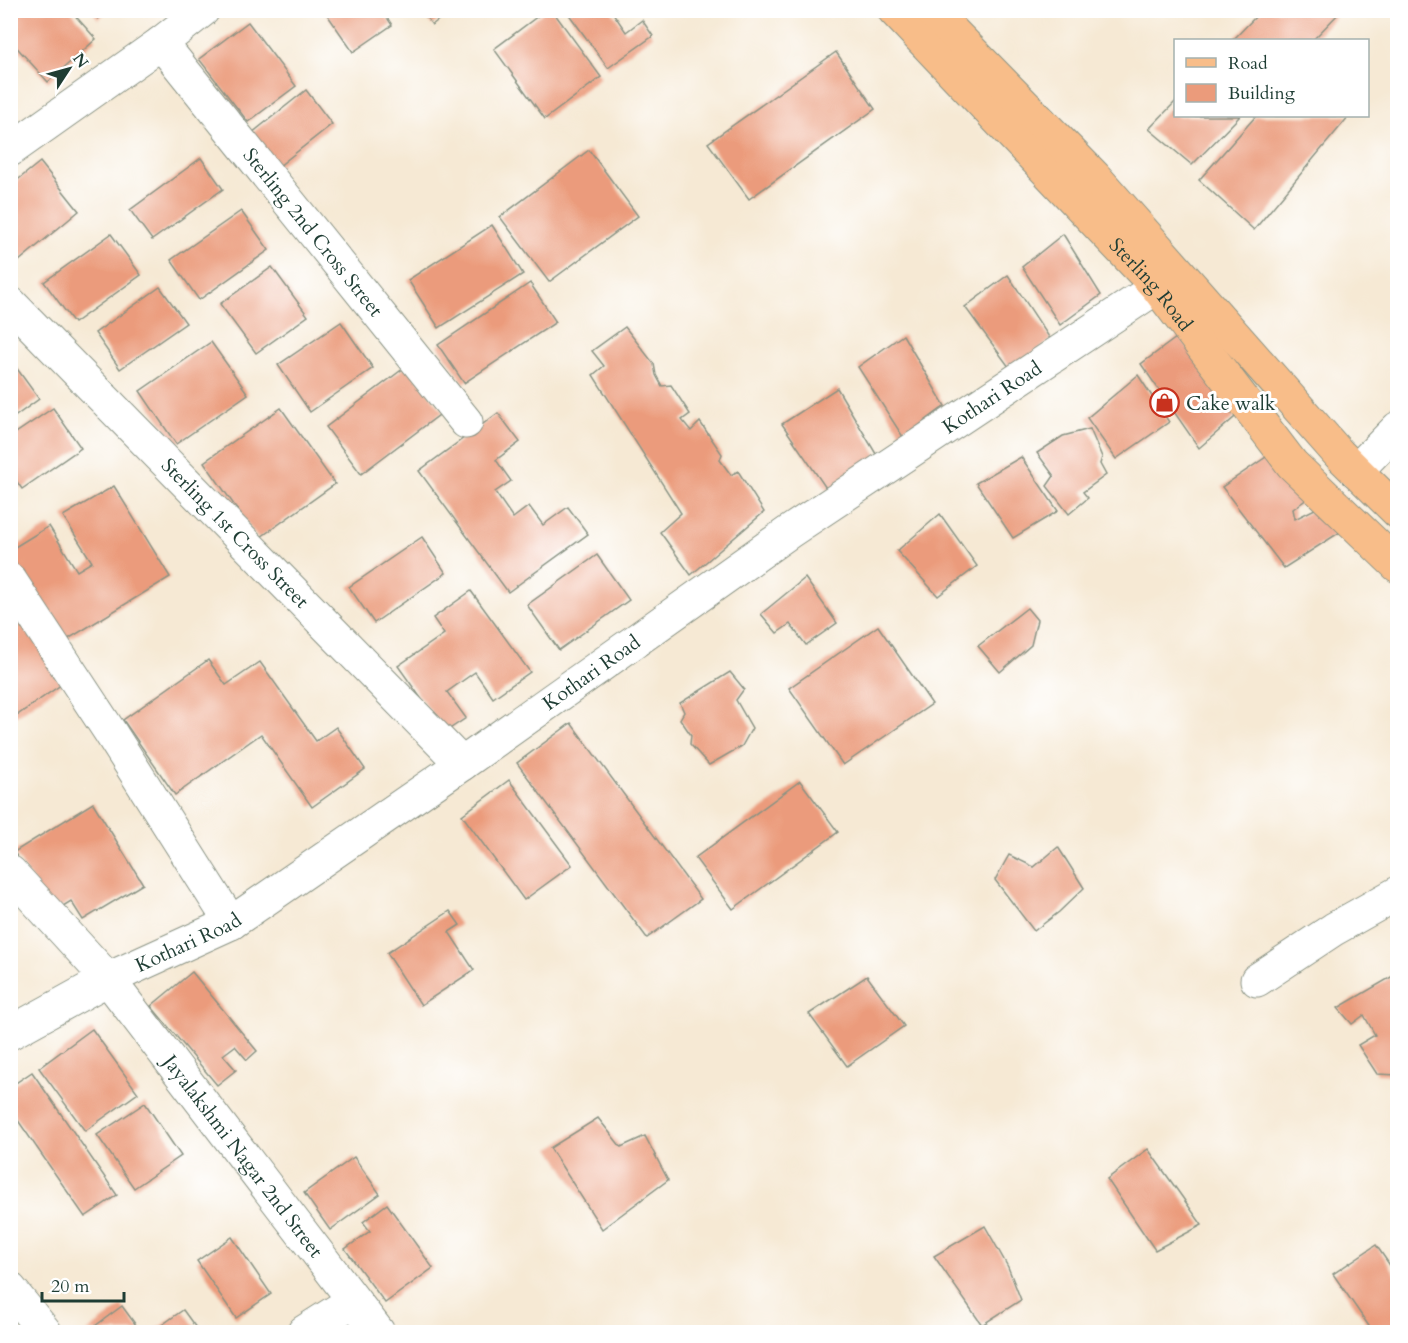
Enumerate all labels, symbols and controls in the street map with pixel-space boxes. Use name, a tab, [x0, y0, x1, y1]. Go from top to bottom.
north arrow	[39, 39, 99, 99]
legend	[1174, 39, 1369, 117]
text: N	[67, 49, 93, 73]
text: Road	[1228, 51, 1268, 76]
text: Building	[1228, 81, 1296, 106]
street label: Sterling 2nd Cross Street	[237, 142, 390, 323]
street label: Sterling Road	[1103, 232, 1199, 337]
street label: Kothari Road	[937, 354, 1047, 440]
shop icon: Cake walk	[1149, 387, 1181, 419]
place label: Cake walk	[1186, 390, 1276, 417]
street label: Sterling 1st Cross Street	[156, 452, 316, 614]
street label: Kothari Road	[537, 628, 646, 716]
street label: Kothari Road	[131, 906, 247, 978]
street label: Jayalakshmi Nagar 2nd Street	[155, 1047, 330, 1264]
scale bar	[42, 1265, 124, 1303]
text: 20 m	[51, 1274, 90, 1299]

